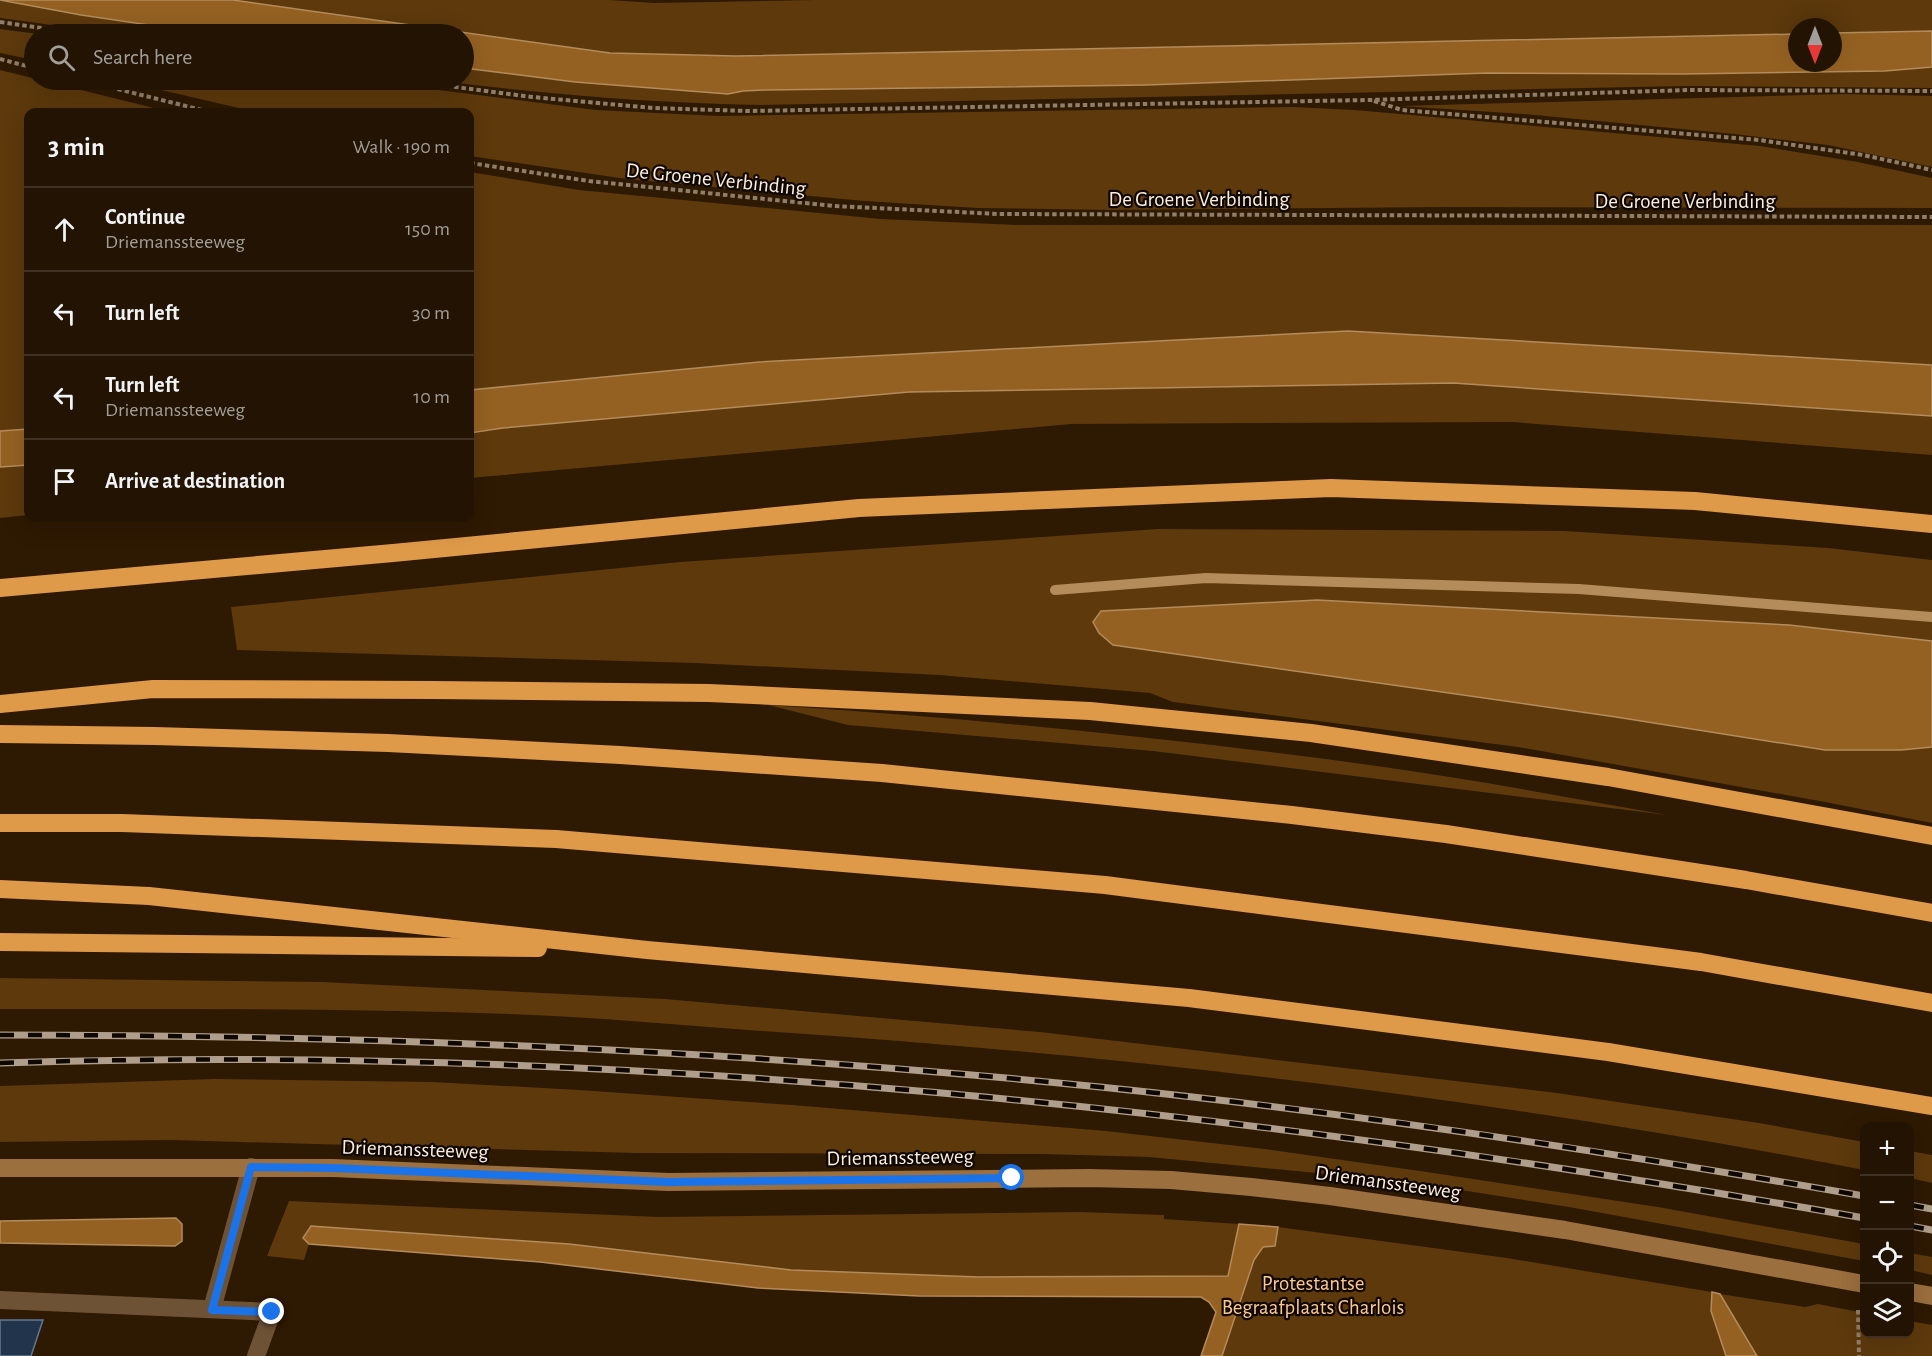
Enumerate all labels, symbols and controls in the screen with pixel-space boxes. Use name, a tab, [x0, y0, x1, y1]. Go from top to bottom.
north arrow	[1788, 18, 1842, 72]
search box	[24, 24, 474, 90]
icon: search	[45, 41, 78, 74]
text: Search here	[93, 46, 192, 68]
text: 3 min	[48, 134, 105, 160]
text: Walk · 190 m	[353, 137, 450, 157]
street label: De Groene Verbinding	[625, 160, 808, 199]
street label: De Groene Verbinding	[1109, 189, 1290, 210]
street label: De Groene Verbinding	[1595, 191, 1776, 212]
text: Continue	[105, 206, 185, 228]
icon: ahead	[48, 213, 81, 246]
text: 150 m	[405, 219, 450, 239]
text: Driemanssteeweg	[105, 232, 245, 252]
icon: left	[48, 297, 81, 330]
text: Turn left	[105, 302, 179, 324]
text: 30 m	[412, 303, 450, 323]
text: Turn left	[105, 374, 179, 396]
icon: left	[48, 381, 81, 414]
text: 10 m	[413, 387, 450, 407]
text: Driemanssteeweg	[105, 400, 245, 420]
icon: arrive	[48, 465, 81, 498]
text: Arrive at destination	[105, 470, 285, 492]
map controls	[1860, 1122, 1914, 1338]
button: +	[1860, 1122, 1914, 1176]
street label: Driemanssteeweg	[341, 1136, 490, 1163]
street label: Driemanssteeweg	[826, 1146, 975, 1169]
street label: Driemanssteeweg	[1314, 1162, 1463, 1203]
route start	[998, 1164, 1024, 1190]
button: −	[1860, 1176, 1914, 1230]
button: locate	[1860, 1230, 1914, 1284]
park label: Protestantse Begraafplaats Charlois	[1222, 1273, 1404, 1318]
button: layers	[1860, 1284, 1914, 1338]
route end	[258, 1298, 284, 1324]

